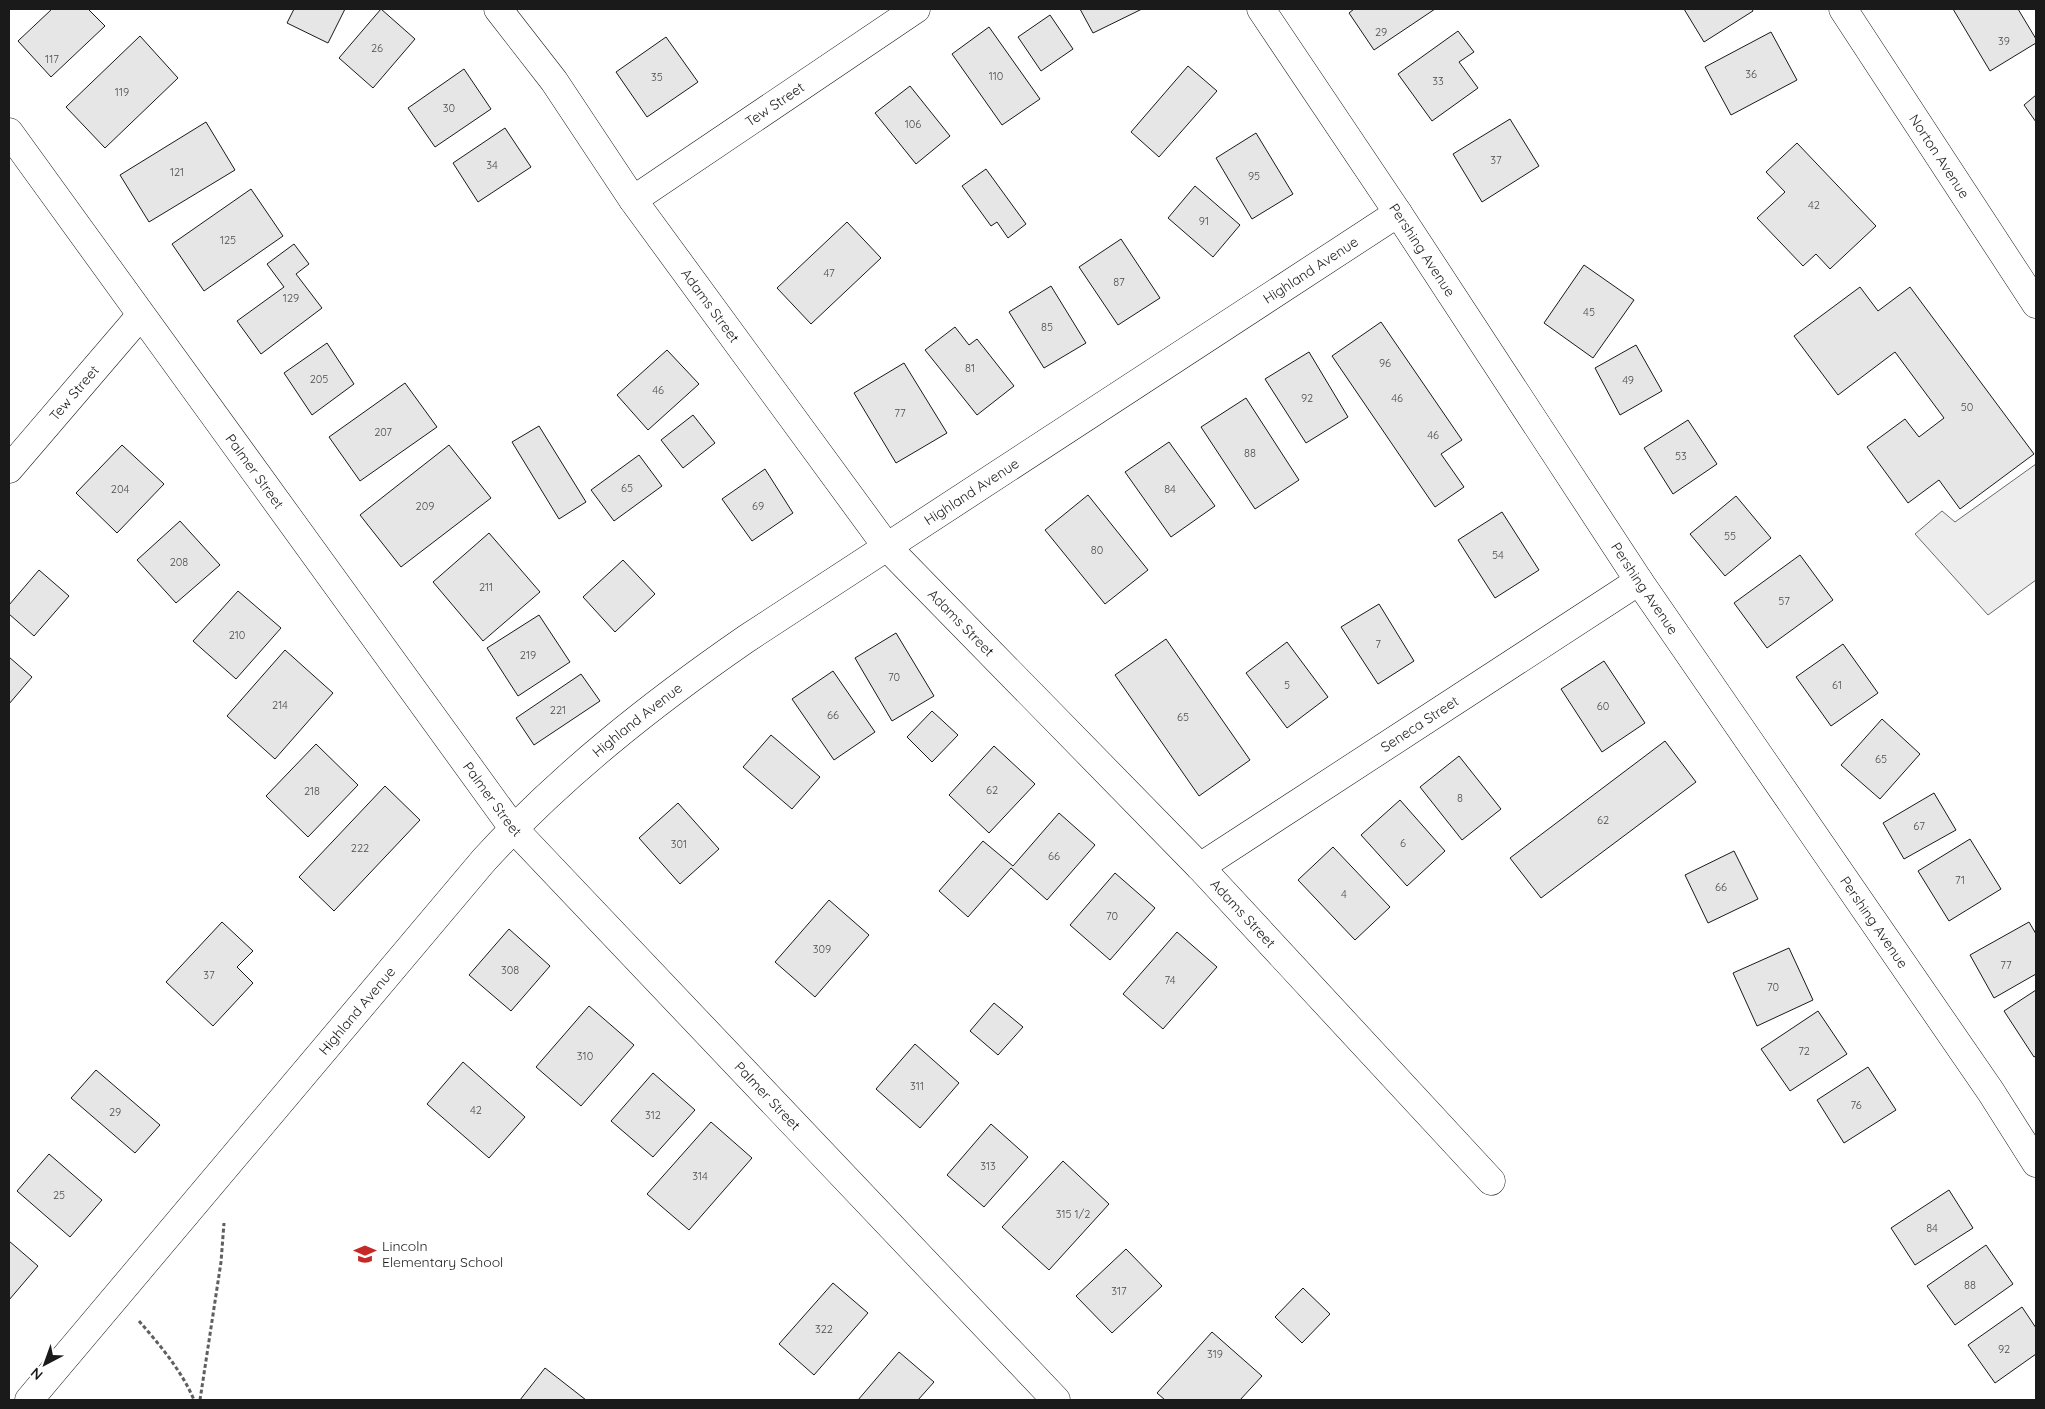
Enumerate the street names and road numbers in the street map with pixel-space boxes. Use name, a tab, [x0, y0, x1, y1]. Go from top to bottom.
street label: Tew Street	[742, 78, 808, 131]
street label: Norton Avenue	[1905, 111, 1974, 202]
street label: Pershing Avenue	[1385, 200, 1459, 300]
street label: Highland Avenue	[1260, 233, 1362, 308]
street label: Adams Street	[677, 265, 744, 346]
street label: Tew Street	[45, 361, 103, 424]
street label: Palmer Street	[222, 430, 288, 513]
street label: Highland Avenue	[921, 454, 1022, 529]
street label: Pershing Avenue	[1607, 539, 1682, 638]
street label: Adams Street	[924, 585, 998, 660]
street label: Highland Avenue	[589, 679, 686, 761]
street label: Seneca Street	[1377, 692, 1462, 756]
street label: Palmer Street	[459, 758, 526, 841]
street label: Pershing Avenue	[1836, 873, 1912, 972]
street label: Adams Street	[1207, 875, 1280, 952]
street label: Highland Avenue	[315, 963, 399, 1059]
street label: Palmer Street	[731, 1058, 805, 1134]

